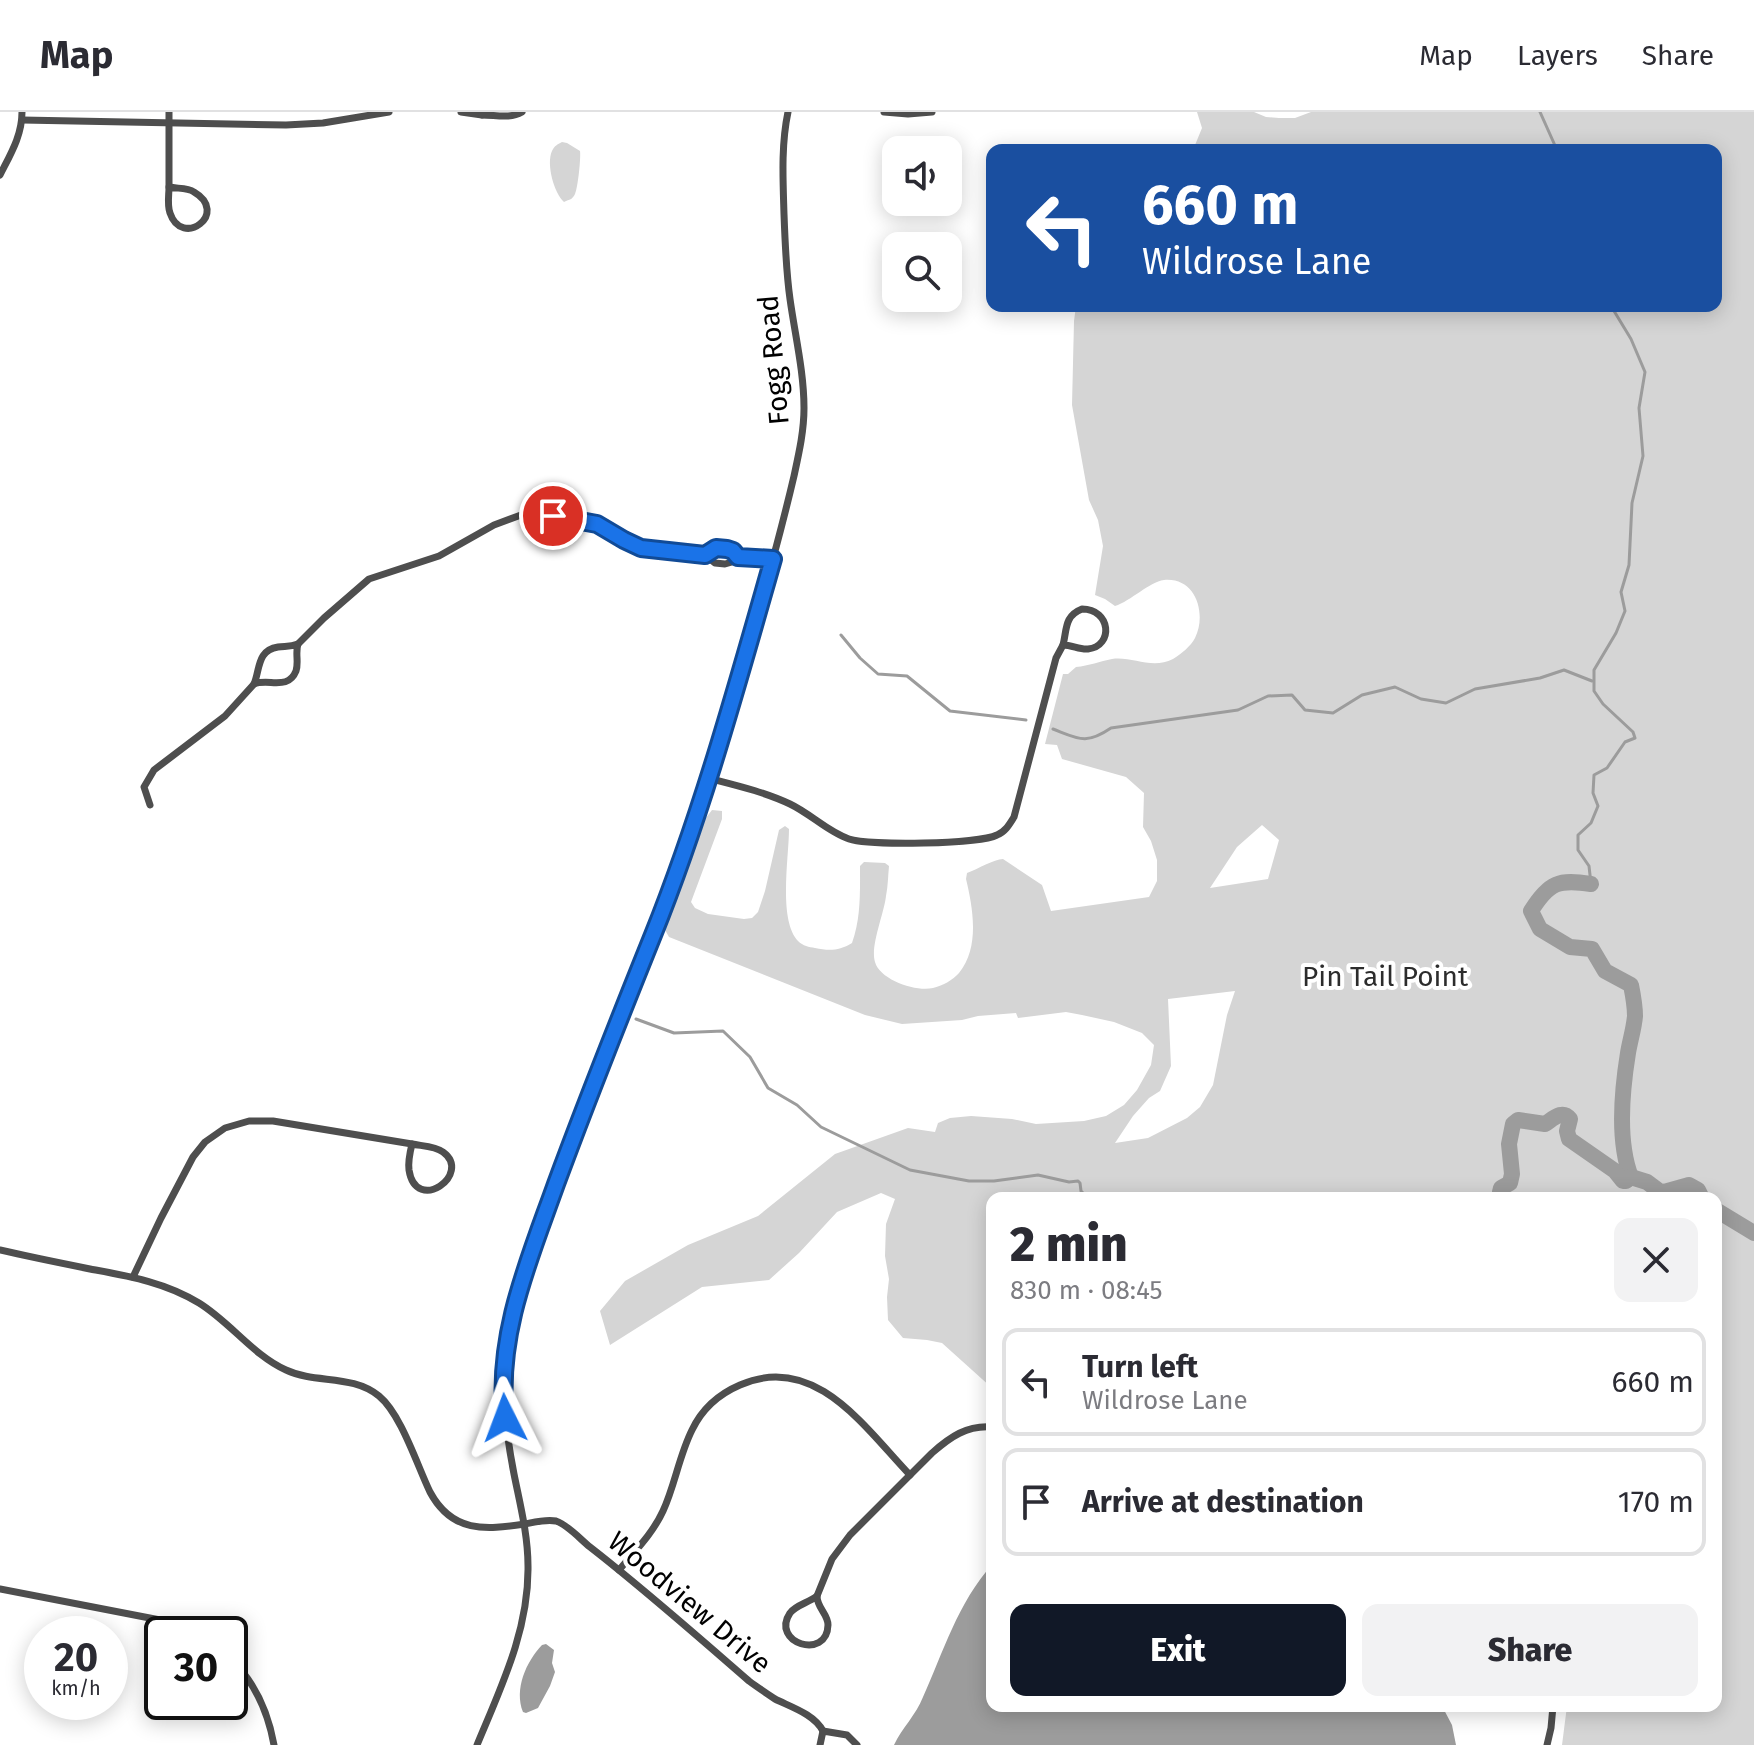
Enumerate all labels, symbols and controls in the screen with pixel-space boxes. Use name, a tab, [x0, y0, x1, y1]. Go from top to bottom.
text: Map	[40, 32, 113, 78]
text: Map	[1419, 39, 1473, 72]
text: Layers	[1517, 39, 1598, 72]
text: Share	[1642, 39, 1714, 72]
map controls	[882, 136, 962, 312]
button: sound	[882, 136, 962, 216]
text: 660 m	[1142, 172, 1299, 239]
icon: left	[1010, 176, 1114, 280]
button: search	[882, 232, 962, 312]
text: Wildrose Lane	[1142, 240, 1371, 284]
street label: Fogg Road	[751, 294, 796, 426]
pin	[519, 482, 587, 550]
icon: arrive	[531, 494, 575, 538]
park label: Pin Tail Point	[1302, 960, 1469, 993]
text: 2 min	[1010, 1216, 1128, 1274]
button: close	[1614, 1218, 1698, 1302]
text: 830 m · 08:45	[1010, 1275, 1163, 1306]
text: Turn left	[1082, 1349, 1198, 1385]
icon: left	[1014, 1360, 1058, 1404]
text: 660 m	[1612, 1364, 1694, 1400]
position arrow	[463, 1376, 547, 1460]
text: Wildrose Lane	[1082, 1385, 1248, 1416]
icon: arrive	[1014, 1480, 1058, 1524]
text: Arrive at destination	[1082, 1484, 1364, 1520]
text: 170 m	[1618, 1484, 1694, 1520]
street label: Woodview Drive	[602, 1525, 778, 1680]
button: Exit	[1010, 1604, 1346, 1696]
button: Share	[1362, 1604, 1698, 1696]
speed limit sign: 30	[144, 1616, 248, 1720]
text: 20	[54, 1634, 98, 1682]
text: km/h	[51, 1676, 101, 1700]

